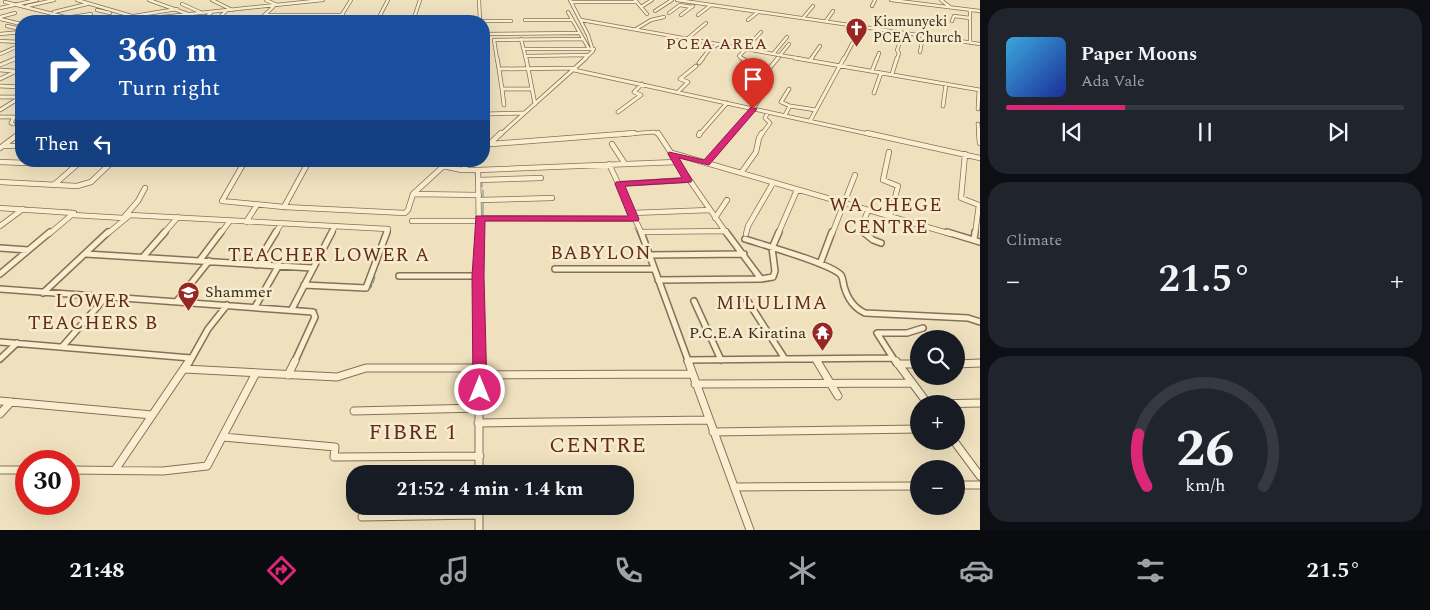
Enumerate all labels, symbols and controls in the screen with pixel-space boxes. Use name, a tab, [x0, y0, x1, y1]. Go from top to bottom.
place label: Kiamunyeki PCEA Church	[873, 11, 962, 48]
church icon: Kiamunyeki PCEA Church	[845, 17, 869, 48]
text: 360 m	[118, 24, 217, 77]
district label: PCEA AREA	[666, 32, 768, 56]
icon: right	[35, 35, 100, 100]
text: Paper Moons	[1081, 40, 1197, 69]
pin	[732, 58, 774, 109]
icon: arrive	[739, 65, 767, 93]
text: Ada Vale	[1081, 69, 1145, 93]
text: Turn right	[118, 72, 220, 105]
icon: previous	[1058, 118, 1086, 146]
icon: pause	[1191, 118, 1219, 146]
icon: next	[1324, 118, 1352, 146]
text: Then	[35, 130, 79, 159]
icon: left	[89, 130, 117, 158]
district label: WA CHEGE CENTRE	[829, 191, 943, 242]
text: Climate	[1006, 228, 1062, 252]
district label: BABYLON	[550, 239, 652, 268]
district label: TEACHER LOWER A	[228, 241, 430, 270]
text: 21.5°	[1158, 251, 1252, 309]
text: −	[1006, 260, 1020, 303]
text: +	[1390, 260, 1404, 303]
school or university icon: Shammer	[177, 280, 201, 311]
place label: Shammer	[205, 280, 272, 304]
district label: LOWER TEACHERS B	[28, 287, 158, 338]
district label: MILULIMA	[716, 289, 828, 318]
place label: P.C.E.A Kiratina	[689, 321, 806, 345]
temple icon: P.C.E.A Kiratina	[810, 321, 834, 352]
map controls	[910, 330, 965, 515]
button: search	[910, 330, 965, 385]
position arrow	[453, 363, 505, 415]
button: +	[910, 395, 965, 450]
text: 26	[1176, 410, 1234, 489]
district label: FIBRE 1	[369, 416, 457, 449]
district label: CENTRE	[549, 429, 647, 462]
speed limit sign: 30	[15, 450, 80, 515]
button: −	[910, 460, 965, 515]
text: km/h	[1185, 472, 1225, 499]
text: 21:52 · 4 min · 1.4 km	[397, 475, 583, 504]
icon: directions	[264, 553, 299, 588]
icon: music	[437, 553, 472, 588]
icon: phone	[611, 553, 646, 588]
icon: climate	[785, 553, 820, 588]
icon: car	[959, 553, 994, 588]
icon: filters	[1133, 553, 1168, 588]
text: 21:48	[69, 554, 125, 587]
text: 21.5°	[1307, 554, 1361, 587]

